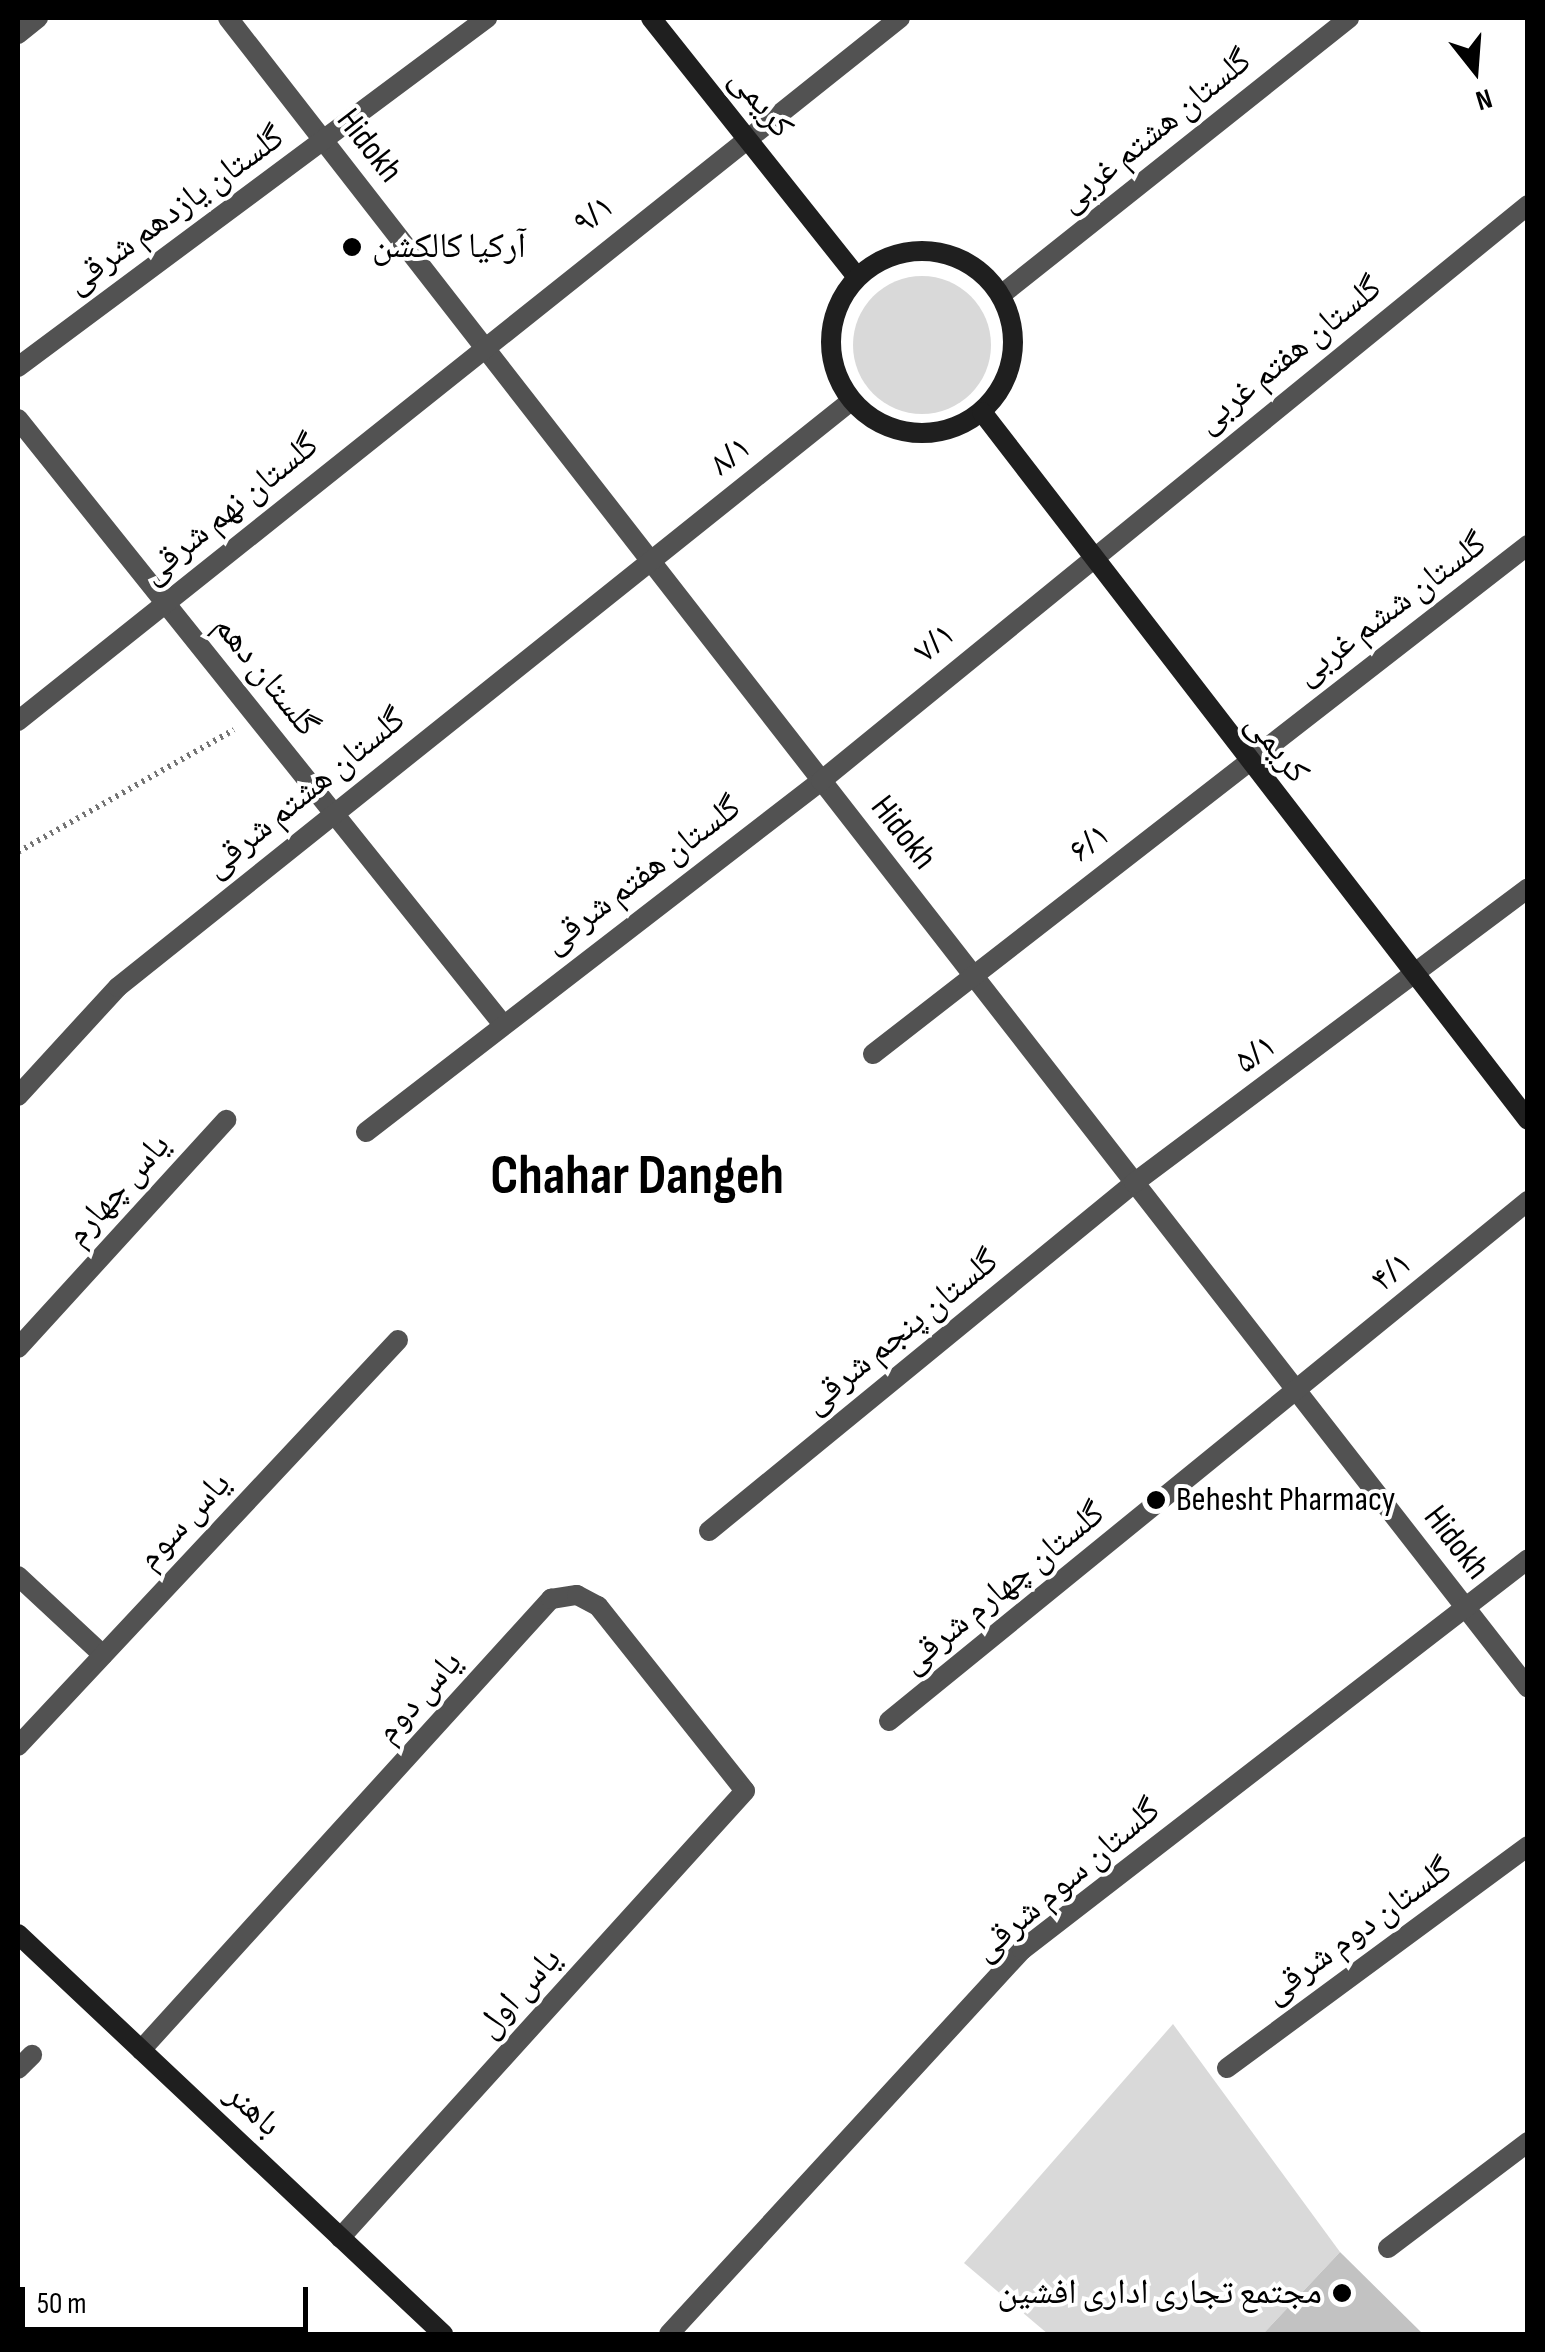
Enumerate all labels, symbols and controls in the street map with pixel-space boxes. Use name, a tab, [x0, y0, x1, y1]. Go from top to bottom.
north arrow	[1425, 20, 1525, 120]
street label: گلستان هشتم غربی	[1050, 40, 1260, 222]
street label: کریمی	[720, 59, 802, 147]
text: N	[1472, 81, 1496, 117]
street label: Hidokh	[327, 101, 411, 191]
street label: گلستان یازدهم شرقی	[57, 116, 293, 304]
street label: ۹/۱	[565, 186, 623, 244]
place label: آرکیا کالکشن	[372, 226, 526, 268]
marker: آرکیا کالکشن	[341, 236, 363, 258]
street label: گلستان هفتم غربی	[1187, 267, 1391, 443]
street label: گلستان نهم شرقی	[133, 424, 327, 594]
street label: ۸/۱	[702, 427, 760, 485]
street label: گلستان ششم غربی	[1287, 523, 1495, 695]
street label: گلستان دهم	[204, 607, 328, 745]
street label: ۷/۱	[906, 614, 964, 672]
street label: گلستان هشتم شرقی	[196, 699, 414, 887]
street label: کریمی	[1236, 704, 1318, 792]
street label: گلستان هفتم شرقی	[534, 787, 750, 963]
street label: Hidokh	[861, 788, 945, 878]
street label: ۶/۱	[1061, 814, 1119, 872]
street label: ۵/۱	[1227, 1025, 1285, 1083]
street label: یاس چهارم	[57, 1125, 179, 1255]
district label: Chahar Dangeh	[490, 1144, 784, 1210]
street label: گلستان پنجم شرقی	[795, 1240, 1007, 1424]
street label: ۴/۱	[1363, 1243, 1421, 1301]
street label: یاس سوم	[128, 1463, 240, 1579]
place label: Behesht Pharmacy	[1176, 1479, 1395, 1521]
marker: Behesht Pharmacy	[1145, 1489, 1167, 1511]
street label: گلستان چهارم شرقی	[892, 1493, 1114, 1683]
street label: Hidokh	[1414, 1498, 1498, 1588]
street label: یاس دوم	[367, 1642, 471, 1752]
street label: گلستان سوم شرقی	[965, 1789, 1169, 1971]
street label: گلستان دوم شرقی	[1255, 1848, 1461, 2014]
street label: یاس اول	[467, 1939, 571, 2047]
street label: باهنر	[217, 2074, 289, 2146]
scale bar	[25, 2267, 312, 2329]
place label: مجتمع تجاری اداری افشین	[997, 2272, 1322, 2314]
marker: مجتمع تجاری اداری افشین	[1331, 2282, 1353, 2304]
text: 50 m	[37, 2286, 86, 2322]

